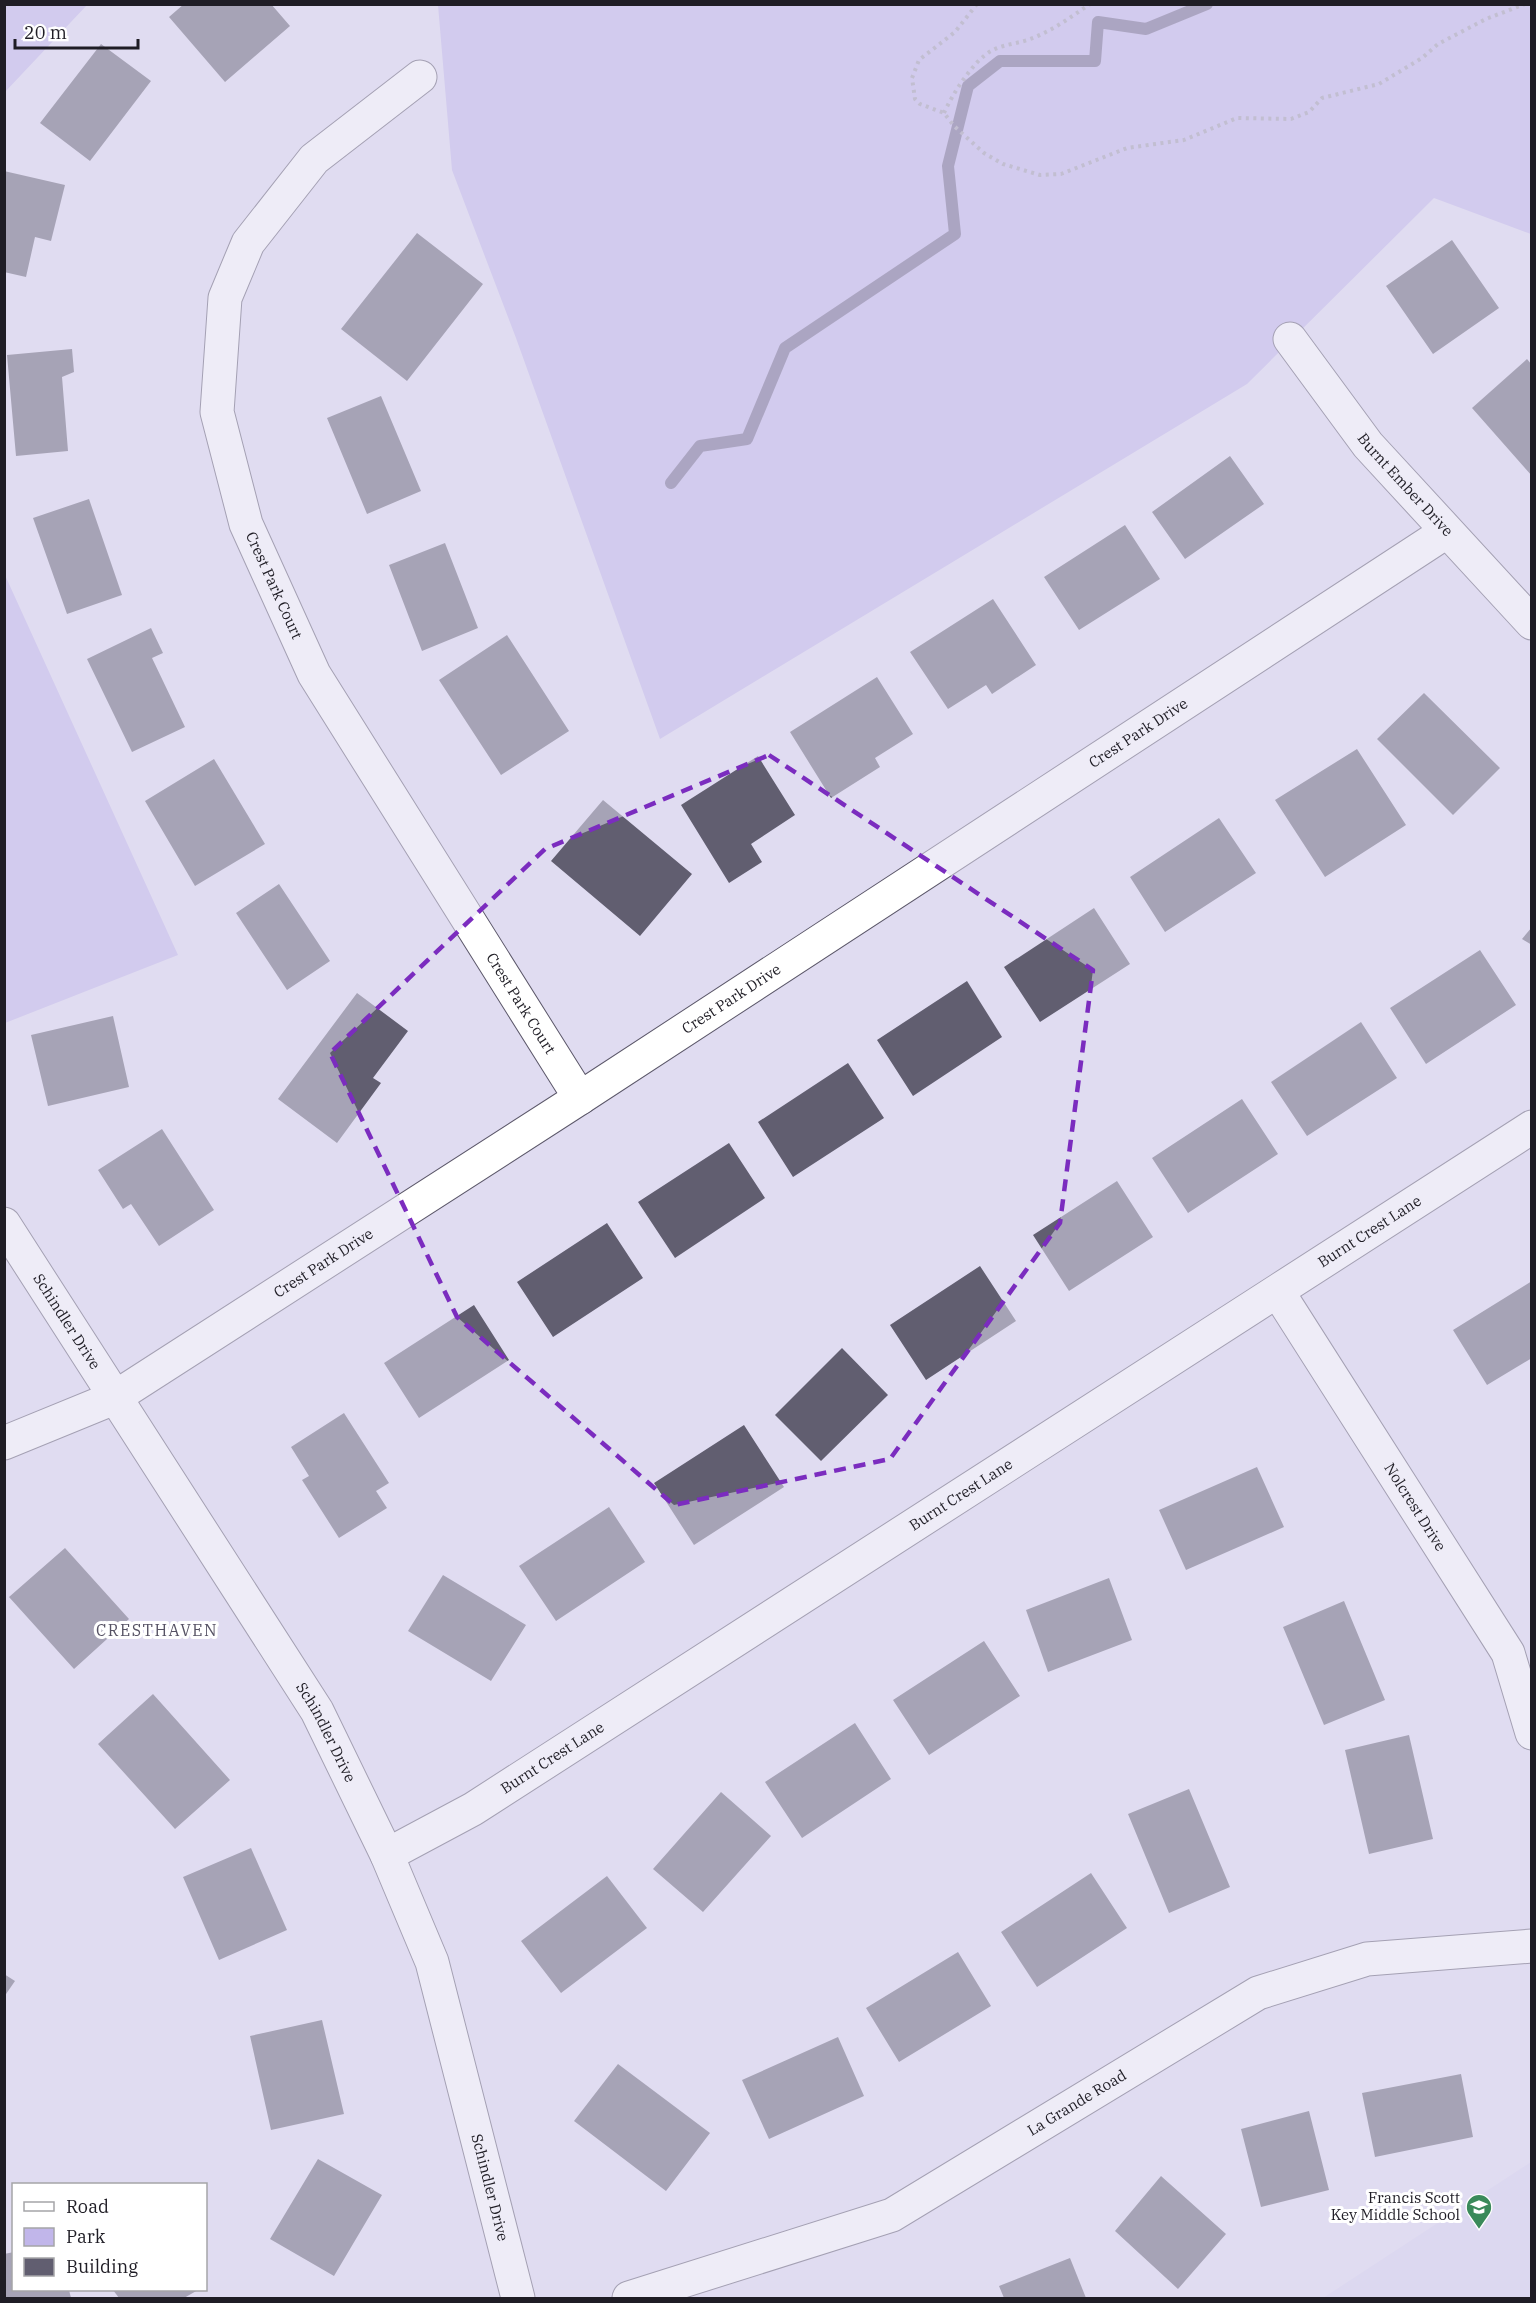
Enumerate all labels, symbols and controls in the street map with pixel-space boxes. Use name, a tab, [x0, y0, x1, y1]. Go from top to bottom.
scale bar	[15, 12, 138, 50]
text: 20 m	[24, 21, 67, 44]
street label: Burnt Ember Drive	[1353, 429, 1457, 540]
street label: Crest Park Court	[242, 529, 307, 642]
street label: Crest Park Drive	[1085, 693, 1191, 772]
street label: Crest Park Court	[482, 949, 560, 1057]
street label: Crest Park Drive	[678, 959, 784, 1038]
street label: Burnt Crest Lane	[1314, 1191, 1425, 1271]
street label: Crest Park Drive	[270, 1224, 376, 1302]
street label: Schindler Drive	[29, 1270, 105, 1373]
street label: Burnt Crest Lane	[905, 1454, 1016, 1535]
street label: Nolcrest Drive	[1380, 1459, 1451, 1554]
district label: CRESTHAVEN	[96, 1620, 218, 1640]
street label: Schindler Drive	[292, 1679, 360, 1785]
street label: Burnt Crest Lane	[497, 1717, 607, 1798]
street label: La Grande Road	[1024, 2065, 1130, 2140]
street label: Schindler Drive	[467, 2132, 513, 2243]
legend	[12, 2183, 207, 2291]
place label: Francis Scott Key Middle School	[1331, 2188, 1460, 2224]
school or university icon: Francis Scott Key Middle School	[1464, 2192, 1494, 2230]
text: Road	[66, 2195, 109, 2218]
text: Park	[66, 2225, 106, 2248]
text: Building	[66, 2255, 138, 2278]

